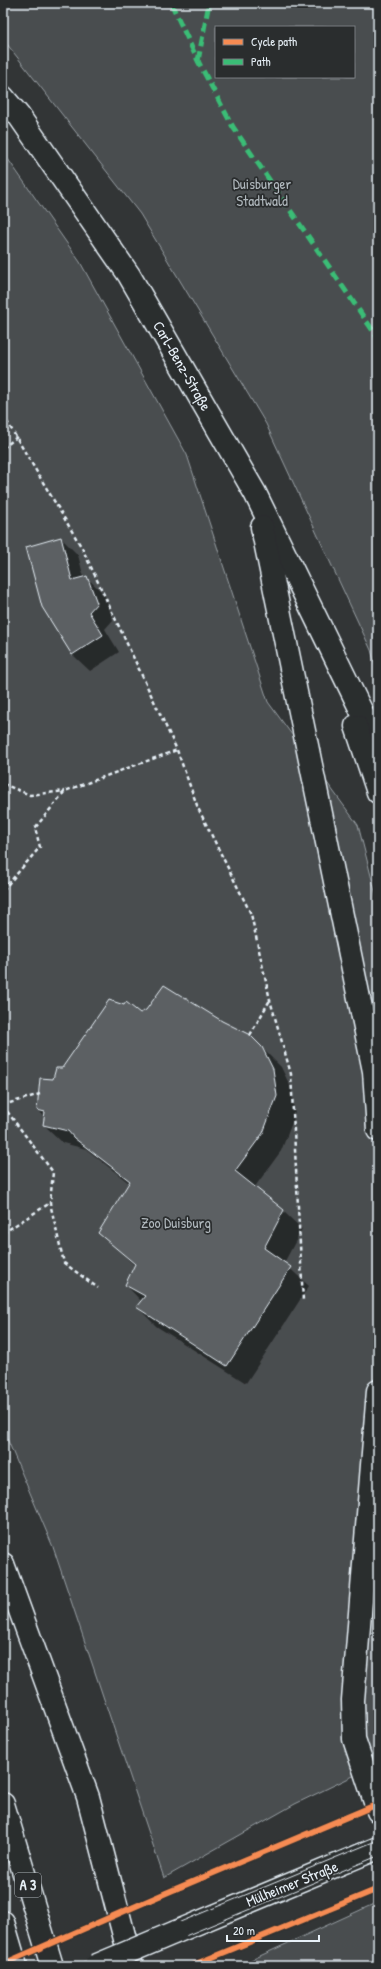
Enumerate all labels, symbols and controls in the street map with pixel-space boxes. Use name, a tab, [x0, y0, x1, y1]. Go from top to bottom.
legend	[215, 26, 355, 78]
text: Cycle path	[251, 33, 297, 50]
text: Path	[251, 53, 271, 70]
park label: Duisburger Stadtwald	[233, 173, 292, 211]
street label: Carl-Benz-Straße	[148, 317, 217, 414]
park label: Zoo Duisburg	[141, 1212, 211, 1233]
street label: Mülheimer Straße	[243, 1856, 341, 1912]
road number: A 3	[15, 1873, 41, 1897]
scale bar	[227, 1917, 319, 1943]
text: 20 m	[233, 1922, 255, 1939]

